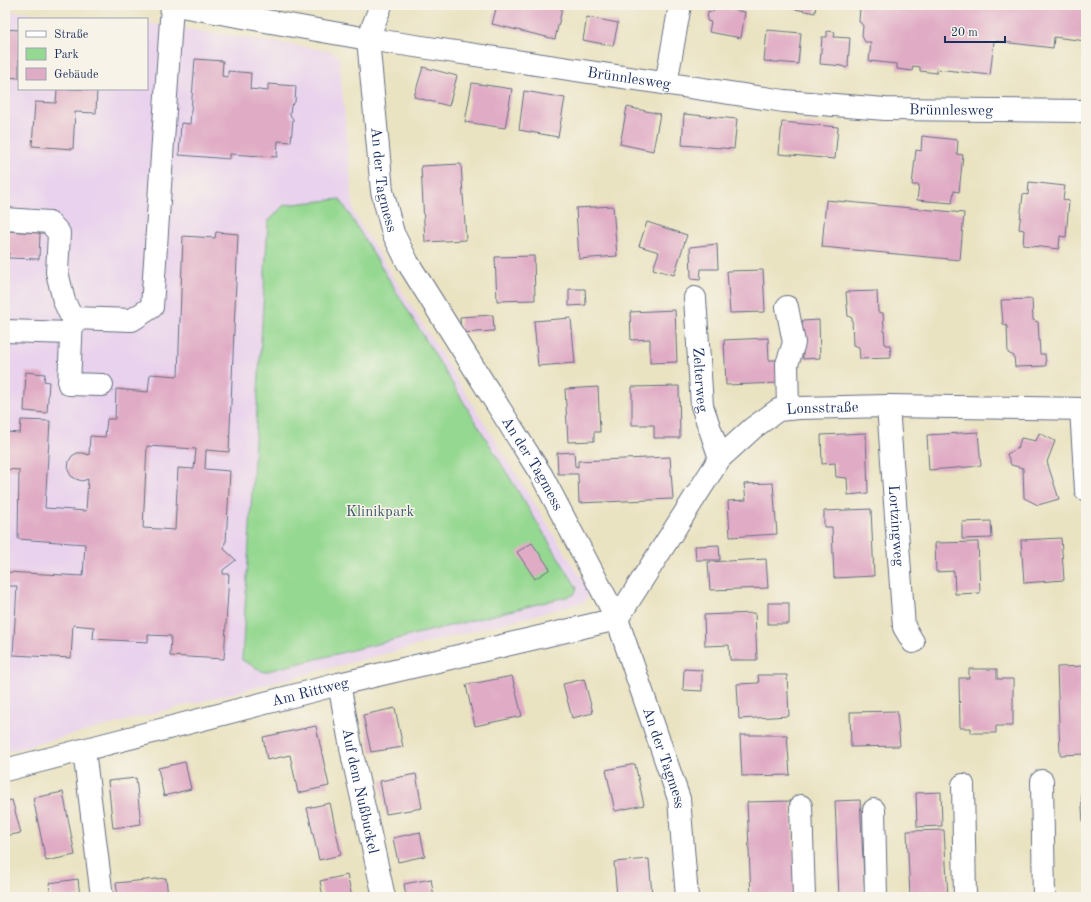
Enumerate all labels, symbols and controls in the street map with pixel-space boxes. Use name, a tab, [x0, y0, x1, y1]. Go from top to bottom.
legend	[18, 18, 148, 90]
scale bar	[945, 18, 1005, 44]
text: 20 m	[951, 27, 978, 39]
text: Straße	[54, 29, 89, 41]
text: Park	[54, 49, 79, 61]
street label: Brünnlesweg	[586, 66, 672, 93]
text: Gebäude	[54, 69, 99, 81]
street label: Brünnlesweg	[909, 103, 993, 119]
street label: An der Tagmess	[367, 127, 398, 234]
street label: Zelterweg	[689, 347, 710, 415]
street label: Lonsstraße	[786, 401, 859, 418]
street label: An der Tagmess	[498, 415, 565, 513]
street label: Lortzingweg	[885, 484, 906, 567]
park label: Klinikpark	[346, 505, 414, 520]
street label: Am Rittweg	[270, 676, 350, 710]
street label: An der Tagmess	[639, 706, 686, 809]
street label: Auf dem Nußbuckel	[339, 727, 380, 855]

